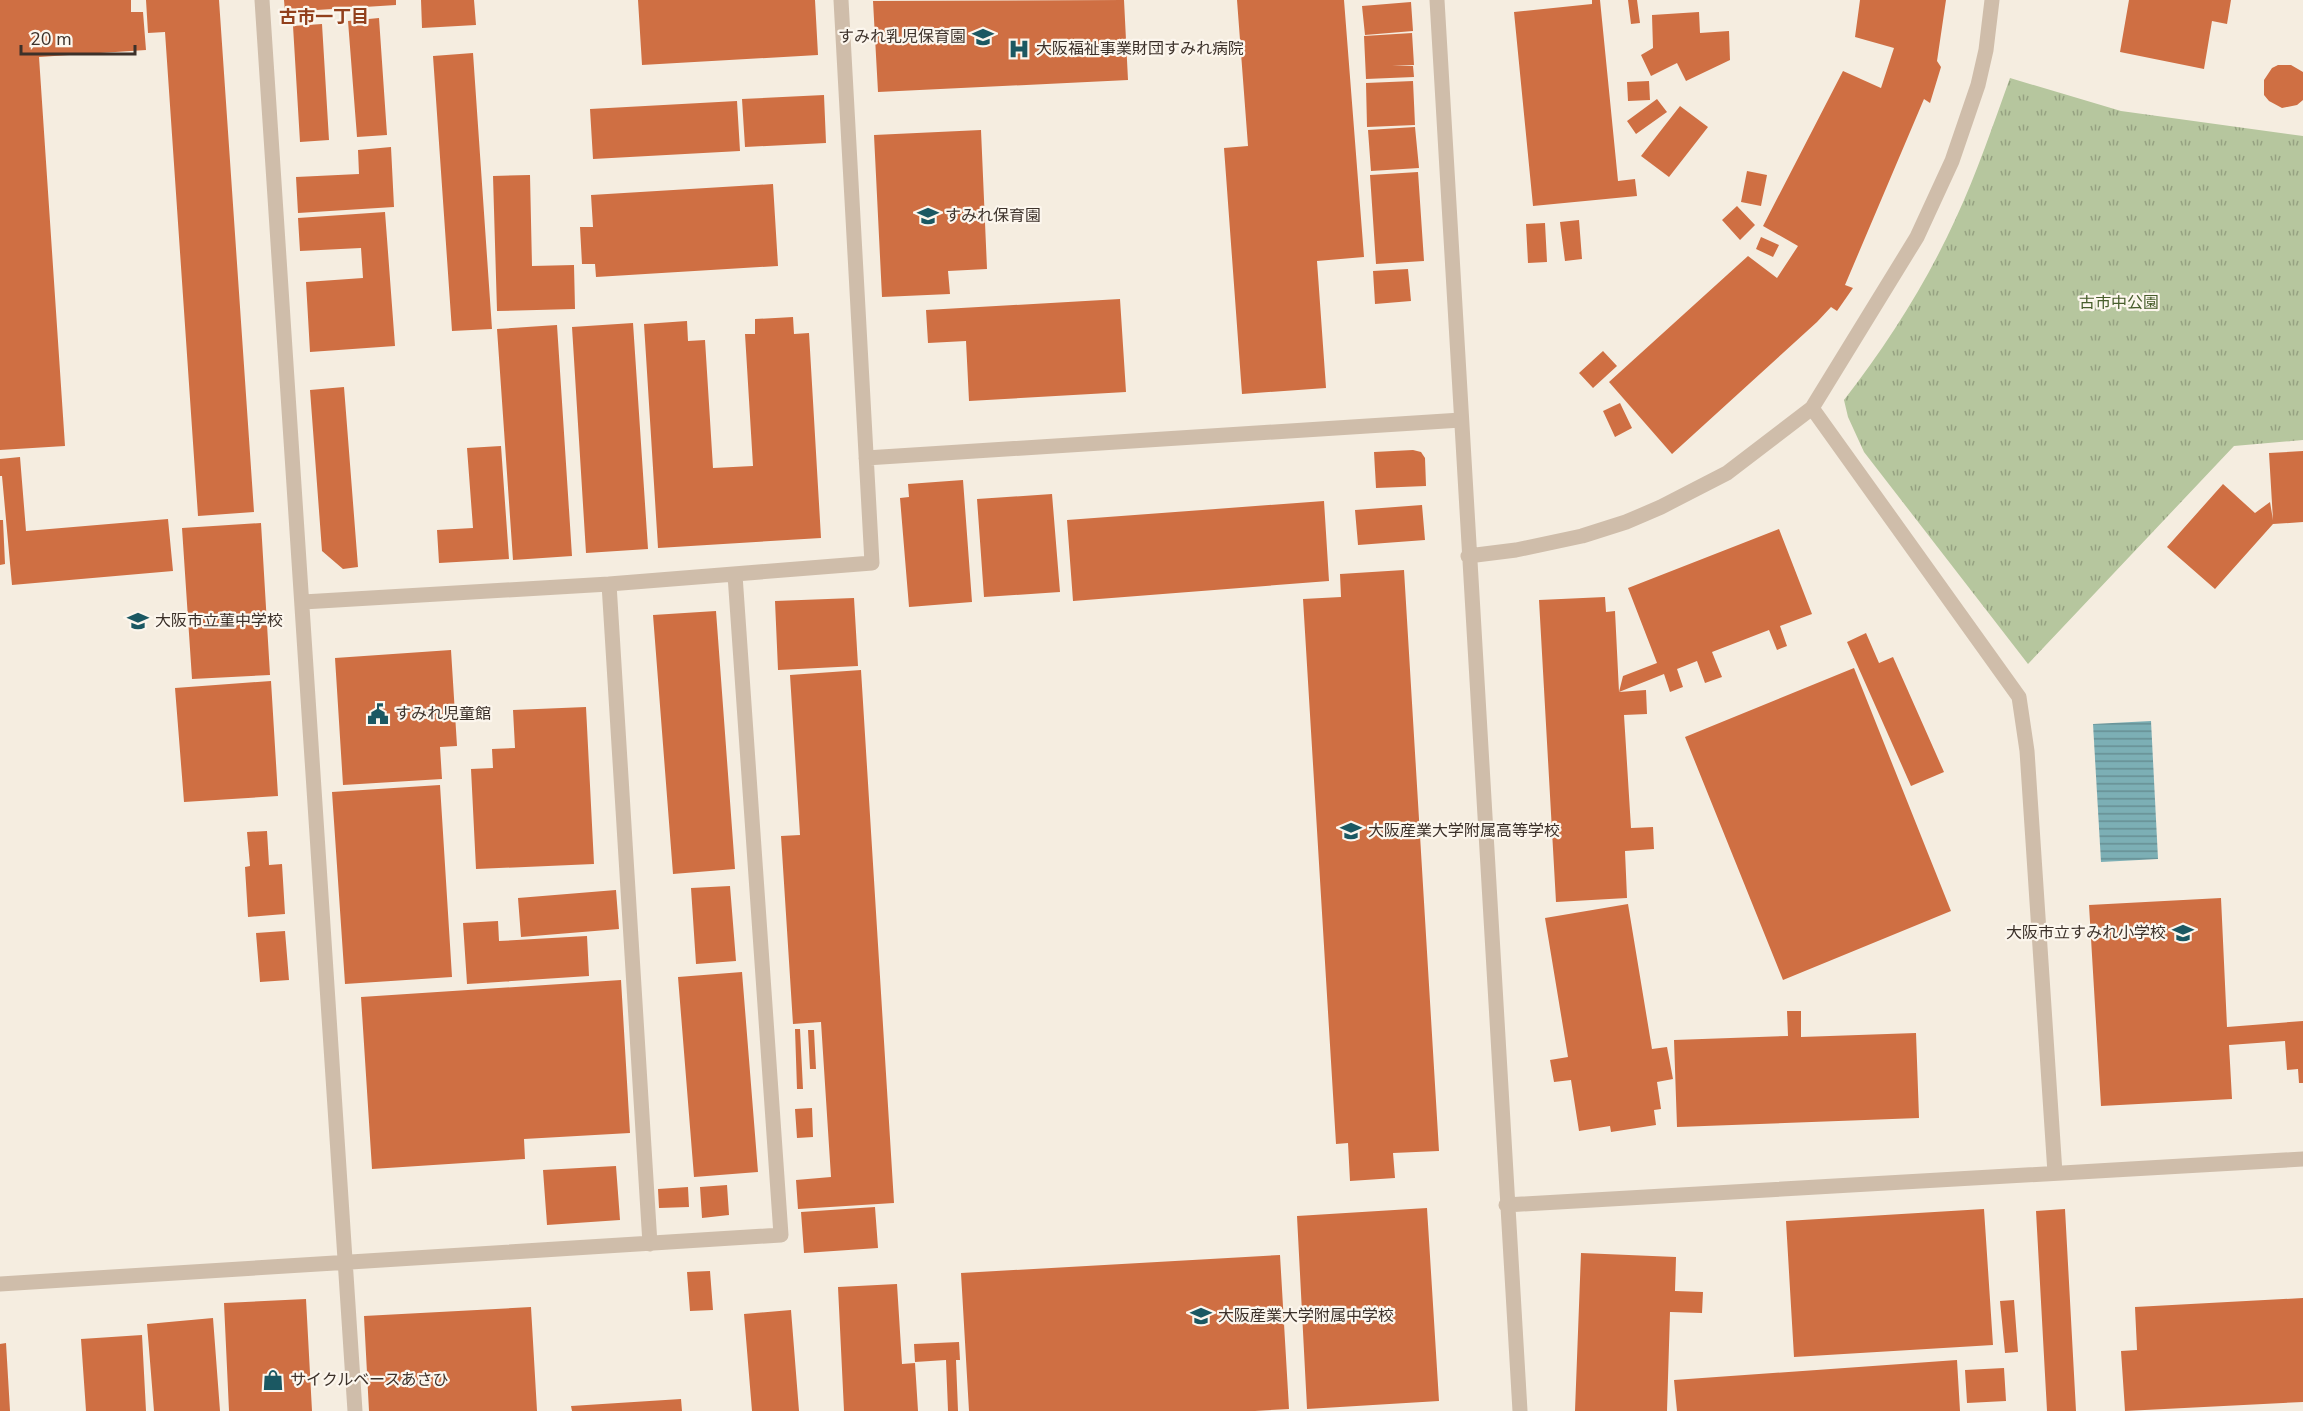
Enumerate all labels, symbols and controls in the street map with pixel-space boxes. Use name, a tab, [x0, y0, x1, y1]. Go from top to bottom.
district label: 古市一丁目	[279, 5, 369, 29]
scale bar	[21, 18, 135, 56]
school or university icon: すみれ乳児保育園	[971, 25, 995, 49]
place label: すみれ乳児保育園	[838, 26, 966, 48]
text: 20 m	[30, 27, 72, 51]
hospital icon: 大阪福祉事業財団すみれ病院	[1007, 37, 1031, 61]
place label: 大阪福祉事業財団すみれ病院	[1036, 38, 1244, 60]
school or university icon: すみれ保育園	[916, 204, 940, 228]
place label: すみれ保育園	[945, 205, 1041, 227]
park label: 古市中公園	[2079, 292, 2159, 314]
school or university icon: 大阪市立菫中学校	[126, 609, 150, 633]
place label: 大阪市立菫中学校	[155, 610, 283, 632]
public building icon: すみれ児童館	[366, 702, 390, 726]
place label: すみれ児童館	[395, 703, 491, 725]
school or university icon: 大阪産業大学附属高等学校	[1339, 819, 1363, 843]
place label: 大阪産業大学附属高等学校	[1368, 820, 1560, 842]
school or university icon: 大阪市立すみれ小学校	[2171, 921, 2195, 945]
place label: 大阪市立すみれ小学校	[2006, 922, 2166, 944]
school or university icon: 大阪産業大学附属中学校	[1189, 1304, 1213, 1328]
place label: 大阪産業大学附属中学校	[1218, 1305, 1394, 1327]
shop icon: サイクルベースあさひ	[261, 1368, 285, 1392]
place label: サイクルベースあさひ	[290, 1369, 448, 1391]

